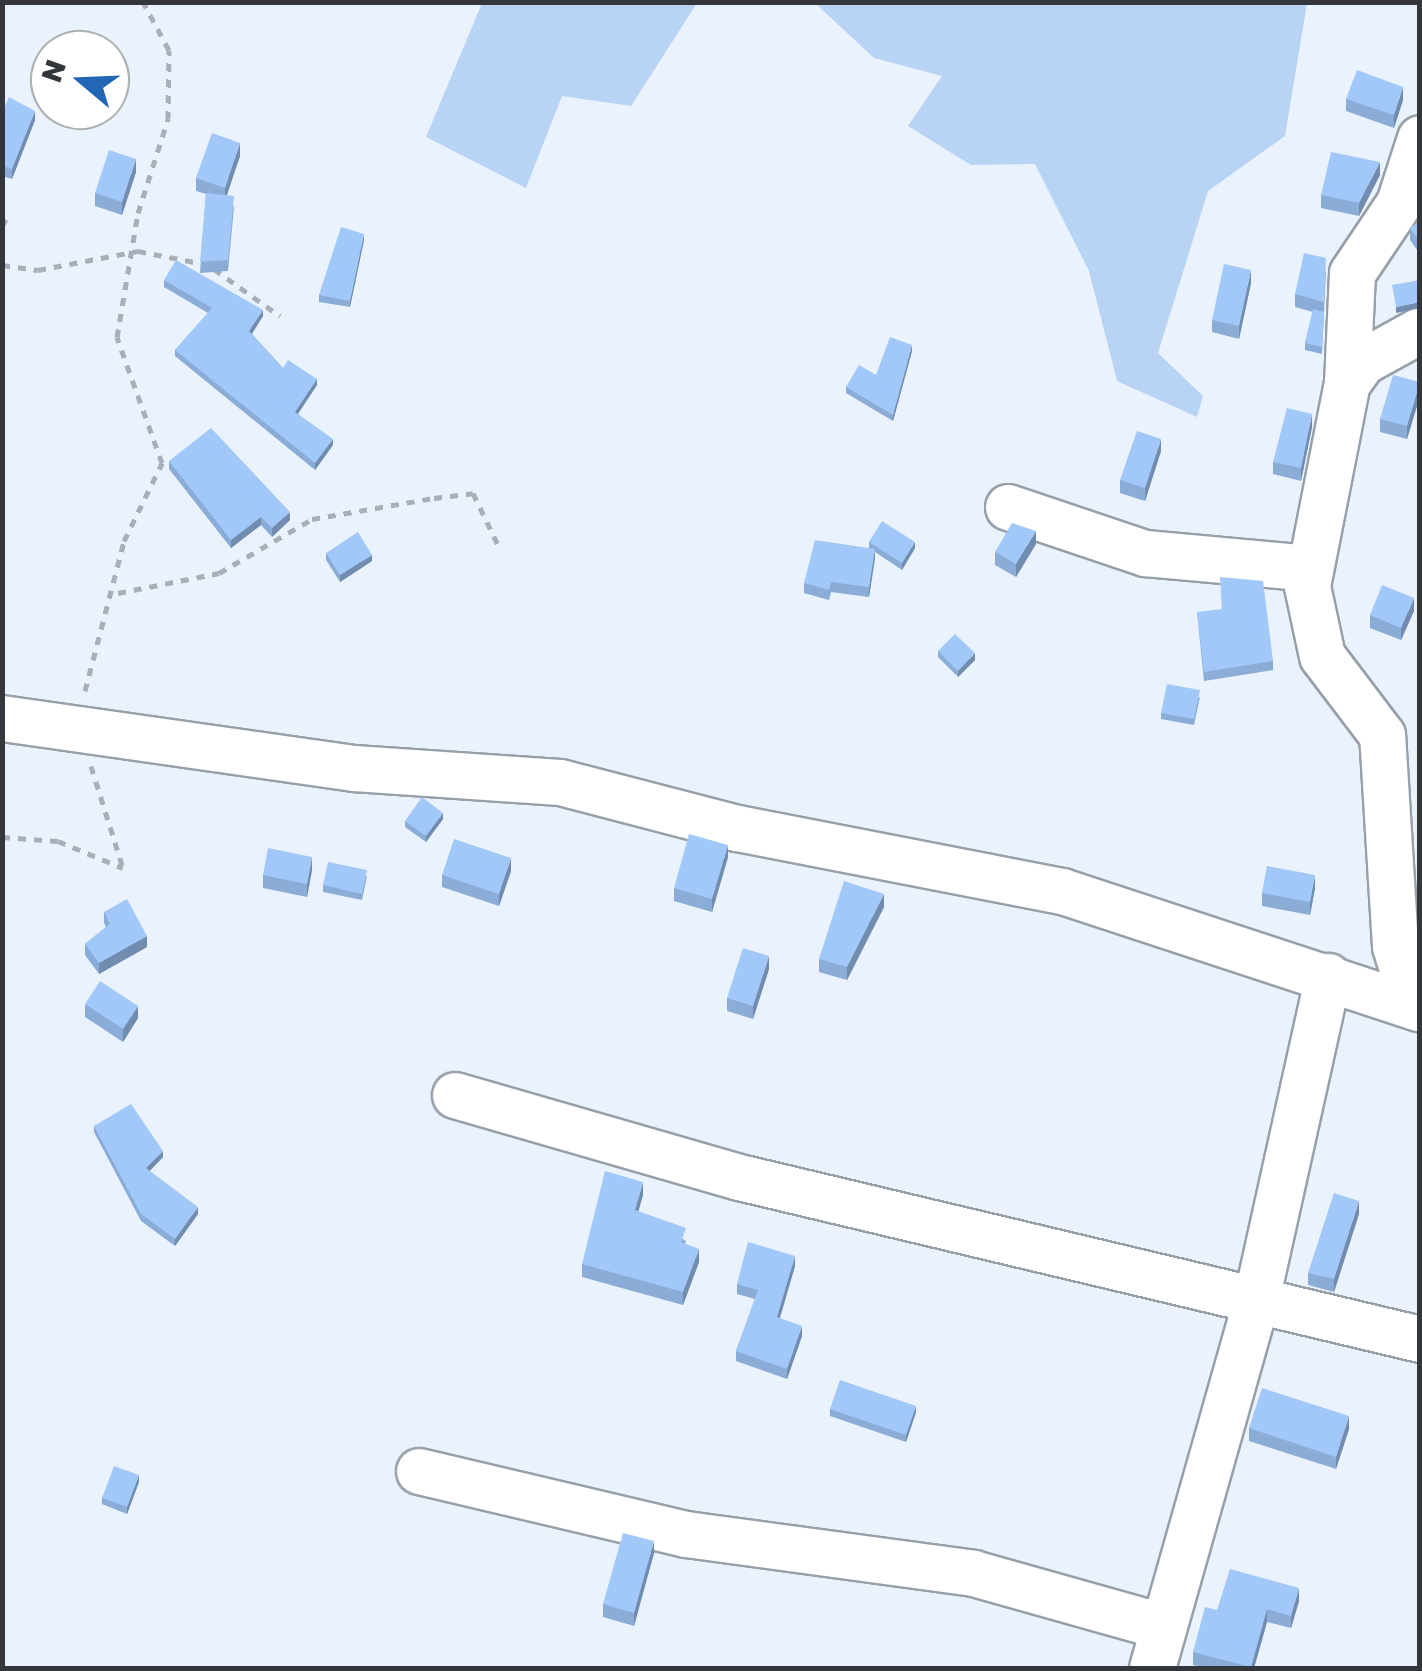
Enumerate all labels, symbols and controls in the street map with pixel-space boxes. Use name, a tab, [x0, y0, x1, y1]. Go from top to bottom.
north arrow	[30, 30, 130, 130]
text: N	[34, 55, 72, 86]

